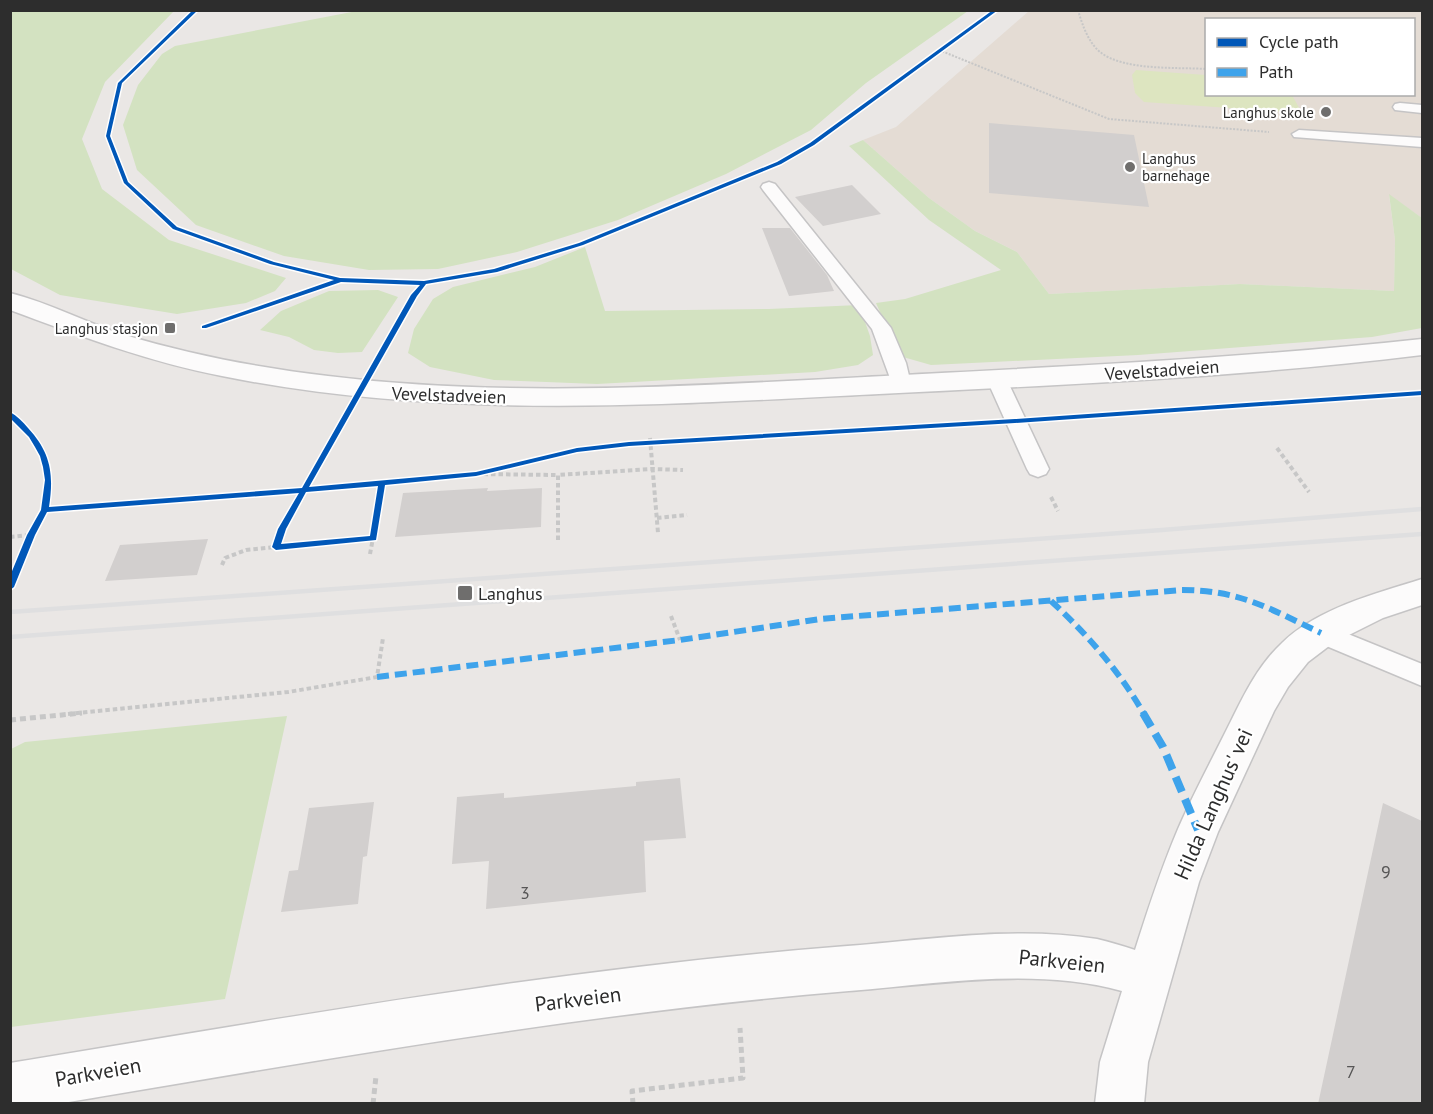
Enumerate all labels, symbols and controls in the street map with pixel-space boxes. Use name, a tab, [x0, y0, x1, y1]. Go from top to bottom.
legend	[1205, 18, 1415, 96]
text: Cycle path	[1259, 30, 1339, 53]
text: Path	[1259, 60, 1293, 83]
place label: Langhus skole	[1223, 103, 1314, 122]
marker: Langhus skole	[1319, 105, 1333, 119]
place label: Langhus barnehage	[1142, 149, 1210, 185]
marker: Langhus barnehage	[1123, 160, 1137, 174]
place label: Langhus stasjon	[55, 319, 158, 338]
marker: Langhus stasjon	[163, 321, 177, 335]
street label: Vevelstadveien	[1103, 355, 1220, 386]
street label: Vevelstadveien	[390, 381, 507, 408]
place label: Langhus	[478, 582, 543, 605]
marker: Langhus	[456, 584, 474, 602]
street label: Hilda Langhus' vei	[1168, 724, 1258, 884]
house number: 9	[1381, 860, 1391, 883]
house number: 3	[520, 881, 530, 904]
street label: Parkveien	[1017, 943, 1107, 979]
street label: Parkveien	[533, 980, 623, 1018]
street label: Parkveien	[53, 1051, 143, 1093]
house number: 7	[1346, 1060, 1356, 1083]

